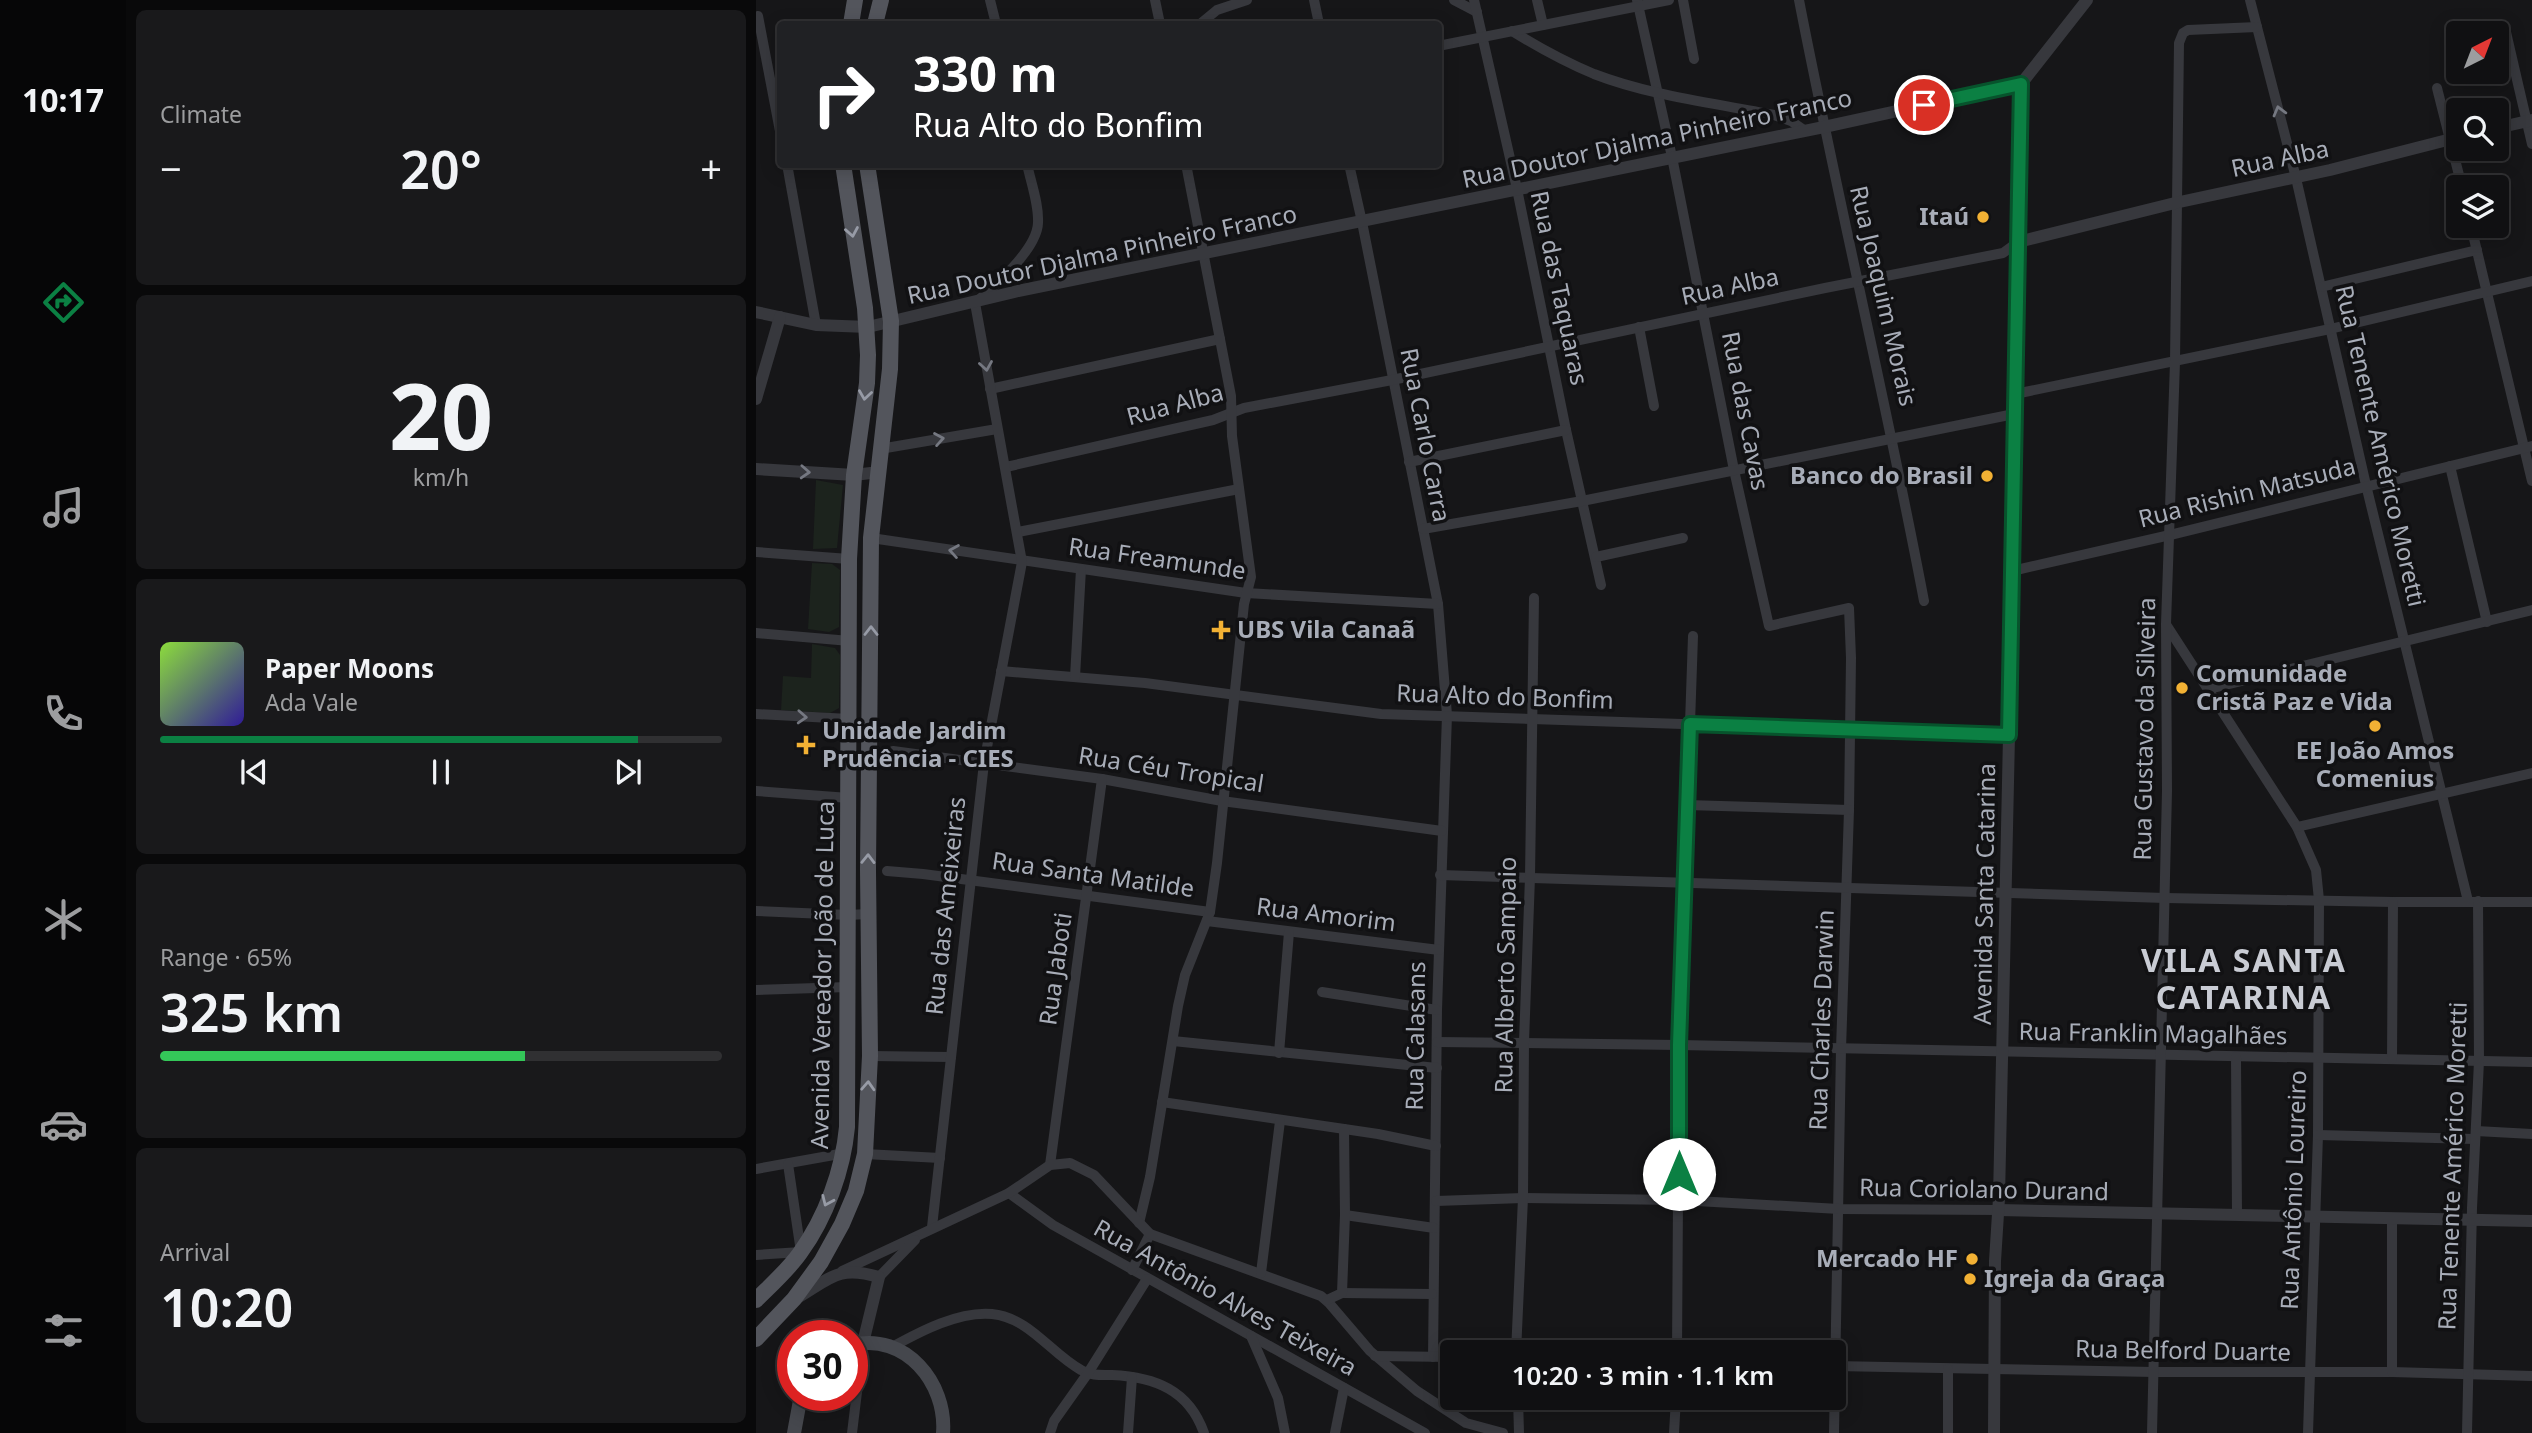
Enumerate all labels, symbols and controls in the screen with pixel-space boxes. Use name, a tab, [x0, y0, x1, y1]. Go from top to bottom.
north arrow	[2446, 21, 2510, 84]
map controls	[2446, 21, 2509, 238]
text: 330 m	[913, 40, 1058, 106]
icon: right	[798, 49, 889, 140]
pin	[1894, 75, 1954, 135]
text: 10:17	[22, 78, 104, 121]
street label: Rua Doutor Djalma Pinheiro Franco	[1459, 80, 1855, 195]
icon: arrive	[1905, 86, 1943, 124]
text: Climate	[160, 98, 242, 130]
button: search	[2446, 98, 2509, 161]
text: Rua Alto do Bonfim	[913, 103, 1203, 146]
one-way arrow	[2273, 106, 2287, 118]
street label: Rua Alba	[2228, 131, 2332, 184]
text: 20°	[400, 133, 482, 204]
text: −	[160, 142, 182, 194]
text: +	[700, 142, 722, 194]
button: layers	[2446, 175, 2509, 238]
street label: Rua Joaquim Morais	[1843, 182, 1926, 409]
street label: Rua das Taquaras	[1524, 188, 1597, 388]
street label: Rua Doutor Djalma Pinheiro Franco	[904, 196, 1300, 311]
place label: Itaú	[1919, 199, 1969, 232]
marker: Itaú	[1975, 209, 1991, 225]
one-way arrow	[844, 226, 859, 238]
street label: Rua Alba	[1678, 259, 1782, 312]
icon: directions	[39, 278, 88, 327]
street label: Rua Tenente Américo Moretti	[2328, 282, 2435, 610]
street label: Rua das Cavas	[1715, 328, 1778, 493]
street label: Rua Carlo Carra	[1393, 345, 1459, 524]
text: 20	[389, 353, 493, 477]
one-way arrow	[978, 360, 993, 372]
street label: Rua Alba	[1122, 375, 1227, 432]
one-way arrow	[858, 389, 873, 401]
one-way arrow	[933, 432, 945, 447]
street label: Rua Rishin Matsuda	[2135, 449, 2359, 534]
place label: Banco do Brasil	[1790, 458, 1973, 491]
text: km/h	[413, 461, 469, 493]
one-way arrow	[800, 464, 811, 479]
marker: Banco do Brasil	[1979, 468, 1995, 484]
icon: music	[39, 483, 88, 532]
street label: Rua Freamunde	[1066, 529, 1248, 586]
one-way arrow	[948, 544, 960, 559]
street label: Rua Gustavo da Silveira	[2125, 597, 2162, 861]
place label: UBS Vila Canaã	[1237, 612, 1415, 645]
marker: UBS Vila Canaã	[1211, 620, 1231, 640]
one-way arrow	[863, 625, 879, 636]
text: Paper Moons	[265, 650, 434, 686]
place label: Comunidade Cristã Paz e Vida	[2196, 656, 2393, 717]
street label: Rua Alto do Bonfim	[1396, 675, 1614, 716]
marker: Comunidade Cristã Paz e Vida	[2174, 680, 2190, 696]
text: Ada Vale	[265, 686, 358, 718]
icon: phone	[39, 689, 88, 738]
one-way arrow	[797, 710, 808, 725]
place label: Unidade Jardim Prudência - CIES	[822, 713, 1014, 774]
marker: EE João Amos Comenius	[2367, 718, 2383, 734]
place label: EE João Amos Comenius	[2296, 733, 2454, 794]
marker: Unidade Jardim Prudência - CIES	[796, 735, 816, 755]
street label: Rua Céu Tropical	[1076, 738, 1266, 799]
icon: previous	[235, 753, 273, 791]
icon: pause	[422, 753, 460, 791]
icon: next	[609, 753, 647, 791]
street label: Avenida Santa Catarina	[1965, 763, 2002, 1025]
street label: Rua das Ameixeiras	[917, 795, 972, 1017]
street label: Avenida Vereador João de Luca	[802, 801, 841, 1149]
street label: Rua Santa Matilde	[990, 843, 1196, 904]
one-way arrow	[861, 853, 876, 864]
street label: Rua Alberto Sampaio	[1486, 856, 1523, 1094]
street label: Rua Amorim	[1255, 889, 1398, 938]
icon: climate	[39, 895, 88, 944]
street label: Rua Charles Darwin	[1800, 909, 1841, 1131]
street label: Rua Jaboti	[1030, 910, 1079, 1027]
district label: VILA SANTA CATARINA	[2141, 938, 2347, 1018]
text: Range · 65%	[160, 941, 292, 973]
street label: Rua Calasans	[1397, 961, 1432, 1111]
text: 325 km	[160, 976, 343, 1047]
street label: Rua Tenente Américo Moretti	[2429, 1001, 2474, 1331]
street label: Rua Franklin Magalhães	[2018, 1014, 2288, 1051]
street label: Rua Antônio Loureiro	[2272, 1070, 2313, 1310]
one-way arrow	[861, 1080, 876, 1091]
icon: car	[39, 1100, 88, 1149]
position arrow	[1642, 1137, 1716, 1211]
street label: Rua Coriolano Durand	[1859, 1170, 2109, 1207]
one-way arrow	[821, 1194, 835, 1206]
street label: Rua Antônio Alves Teixeira	[1088, 1211, 1363, 1383]
text: Arrival	[160, 1236, 230, 1268]
place label: Mercado HF	[1816, 1241, 1958, 1274]
marker: Mercado HF	[1964, 1251, 1980, 1267]
place label: Igreja da Graça	[1984, 1261, 2165, 1294]
text: 10:20	[160, 1271, 293, 1342]
marker: Igreja da Graça	[1962, 1271, 1978, 1287]
icon: filters	[39, 1306, 88, 1355]
speed limit sign: 30	[777, 1320, 868, 1411]
street label: Rua Belford Duarte	[2075, 1331, 2291, 1368]
text: 10:20 · 3 min · 1.1 km	[1512, 1357, 1774, 1393]

